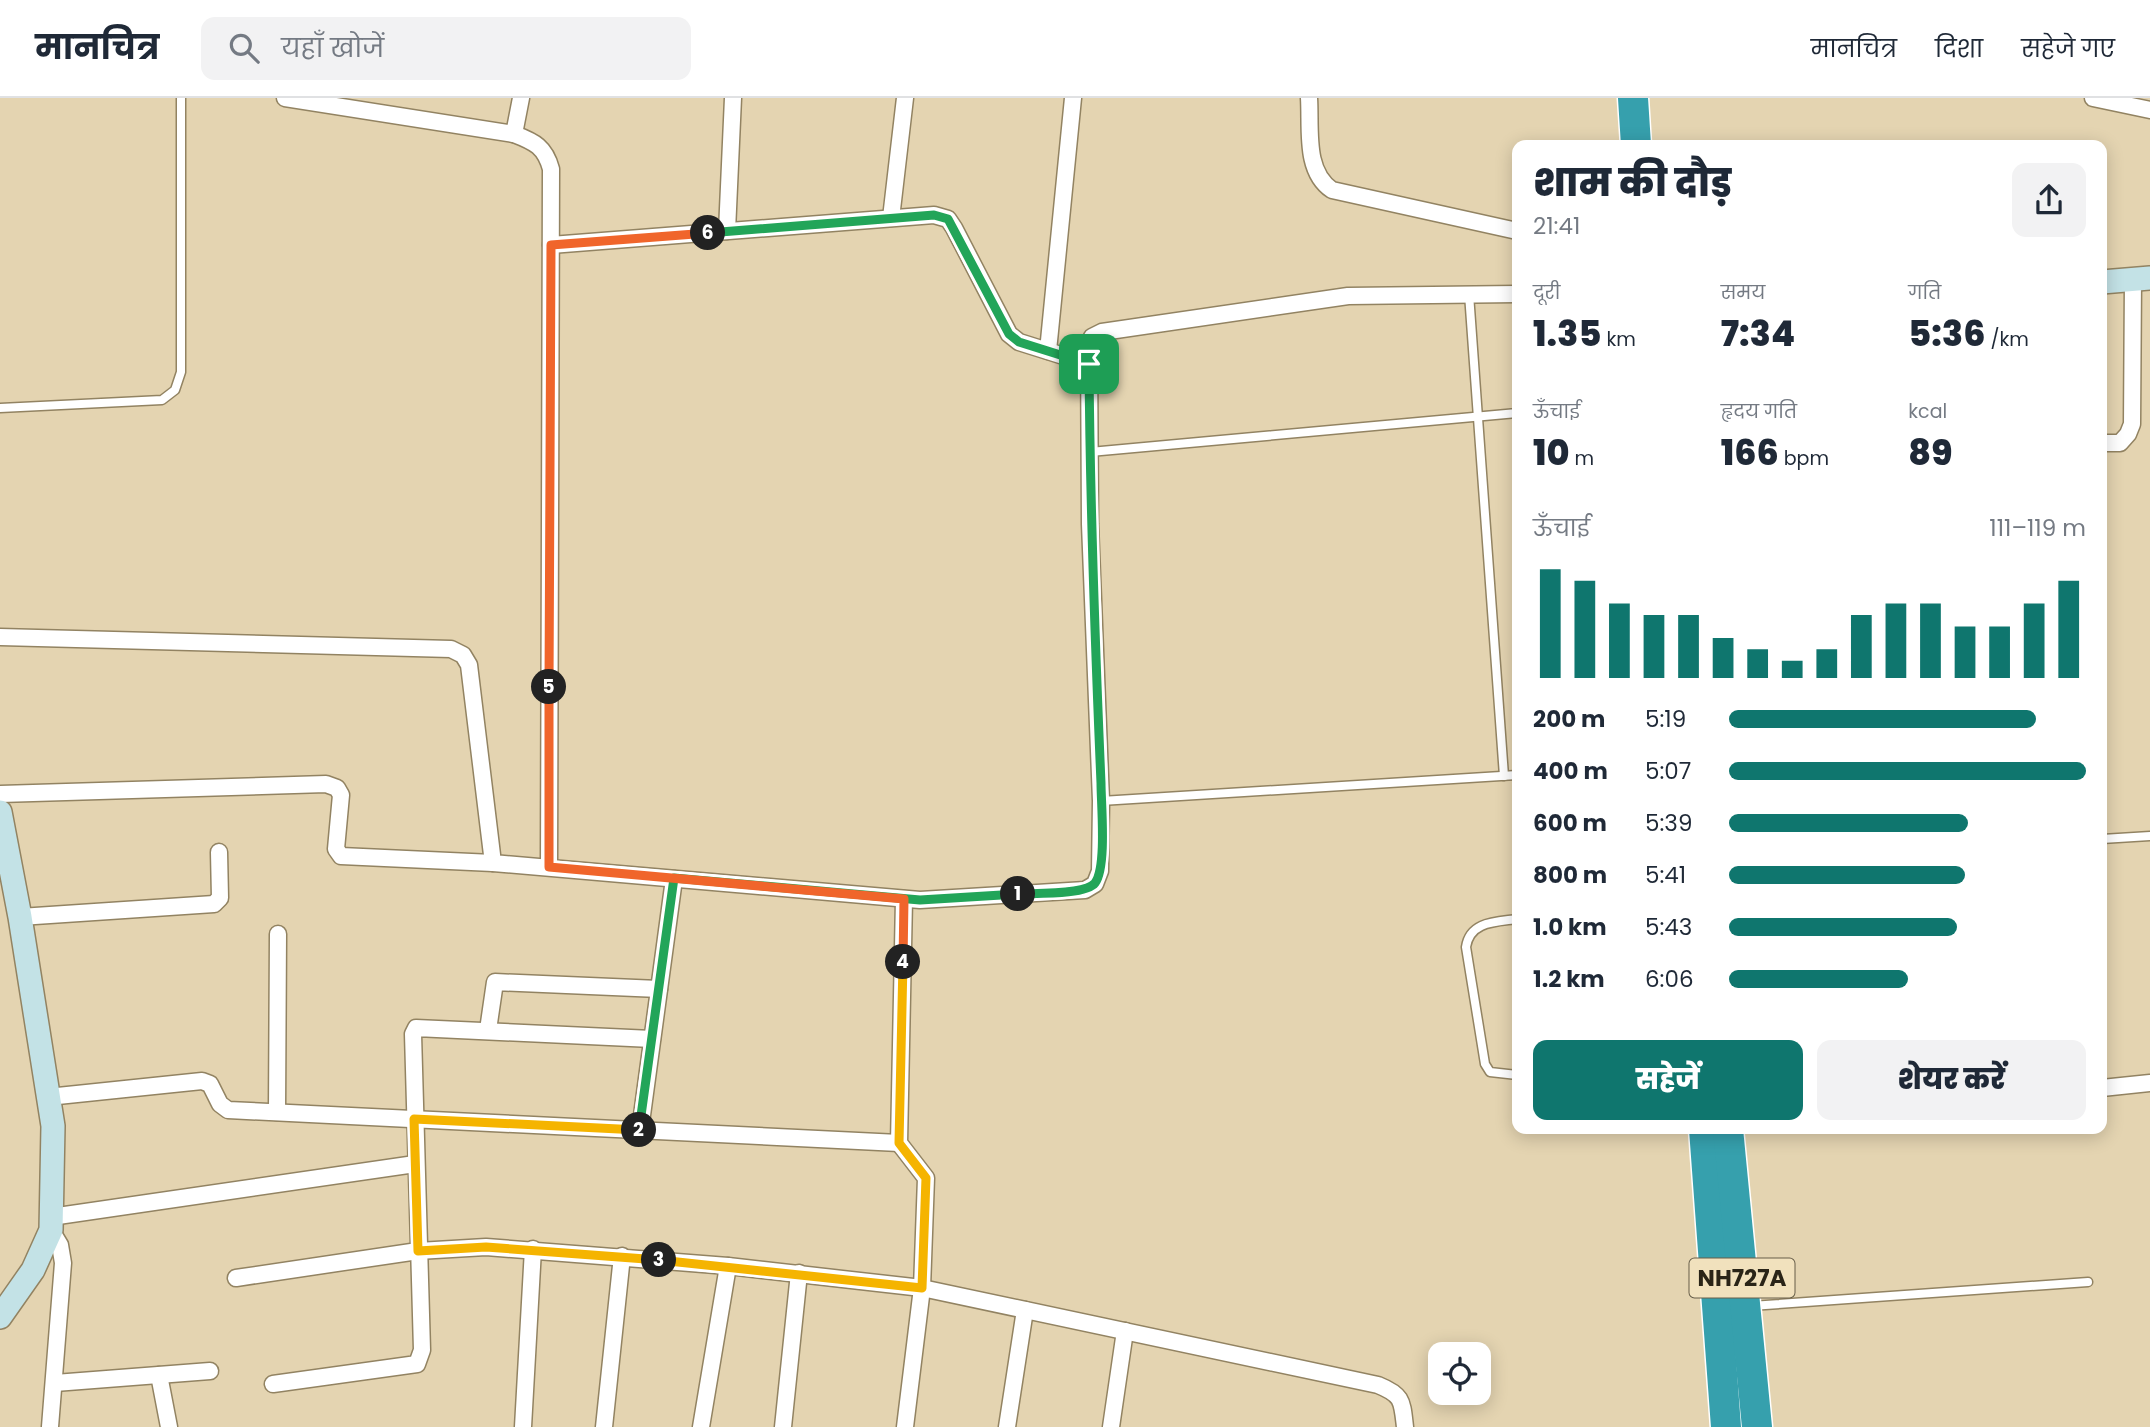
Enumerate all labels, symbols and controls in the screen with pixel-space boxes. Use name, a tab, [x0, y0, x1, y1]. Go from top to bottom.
search box	[201, 17, 691, 80]
text: मानचित्र	[35, 24, 159, 71]
icon: search	[225, 29, 263, 67]
text: यहाँ खोजें	[281, 30, 384, 66]
text: मानचित्र	[1811, 32, 1897, 65]
text: दिशा	[1935, 32, 1983, 65]
text: सहेजे गए	[2021, 32, 2115, 65]
text: शाम की दौड़	[1533, 156, 1731, 209]
button: share	[2012, 163, 2086, 237]
text: 21:41	[1533, 210, 1580, 242]
pin: 6	[690, 216, 726, 250]
text: 6	[701, 219, 714, 246]
text: दूरी	[1533, 279, 1560, 306]
text: समय	[1721, 279, 1765, 306]
text: गति	[1908, 279, 1941, 306]
text: 1.35	[1533, 309, 1601, 358]
text: 7:34	[1721, 309, 1795, 358]
text: 5:36	[1908, 309, 1985, 358]
text: km	[1601, 326, 1636, 353]
text: /km	[1985, 326, 2029, 353]
pin	[1059, 334, 1119, 394]
icon: arrive	[1070, 345, 1108, 383]
text: ऊँचाई	[1533, 398, 1580, 425]
text: हृदय गति	[1721, 398, 1797, 425]
text: kcal	[1908, 398, 1947, 425]
text: 10	[1533, 428, 1570, 477]
text: 166	[1721, 428, 1779, 477]
text: 89	[1908, 428, 1952, 477]
text: m	[1570, 445, 1594, 472]
text: bpm	[1779, 445, 1829, 472]
text: ऊँचाई	[1533, 512, 1590, 544]
text: 111–119 m	[1989, 512, 2086, 544]
pin: 5	[532, 670, 566, 704]
text: 5	[542, 673, 555, 700]
text: 200 m	[1533, 703, 1605, 735]
text: 5:19	[1645, 703, 1686, 735]
text: 400 m	[1533, 755, 1608, 787]
text: 5:07	[1645, 755, 1691, 787]
text: 600 m	[1533, 807, 1607, 839]
text: 5:39	[1645, 807, 1692, 839]
text: 800 m	[1533, 859, 1607, 891]
text: 5:41	[1645, 859, 1686, 891]
pin: 1	[1000, 876, 1036, 912]
text: 1	[1014, 880, 1021, 907]
text: 1.0 km	[1533, 911, 1607, 943]
text: 5:43	[1645, 911, 1692, 943]
pin: 4	[886, 944, 920, 980]
text: 4	[896, 948, 909, 975]
text: 1.2 km	[1533, 963, 1605, 995]
text: 6:06	[1645, 963, 1694, 995]
button: सहेजें	[1533, 1040, 1803, 1120]
button: शेयर करें	[1817, 1040, 2086, 1120]
pin: 2	[622, 1112, 656, 1148]
text: 2	[633, 1116, 644, 1143]
pin: 3	[642, 1242, 676, 1278]
text: 3	[653, 1246, 664, 1273]
road number: NH727A	[1690, 1259, 1795, 1298]
map controls	[1428, 1342, 1491, 1405]
button: locate	[1428, 1342, 1491, 1405]

